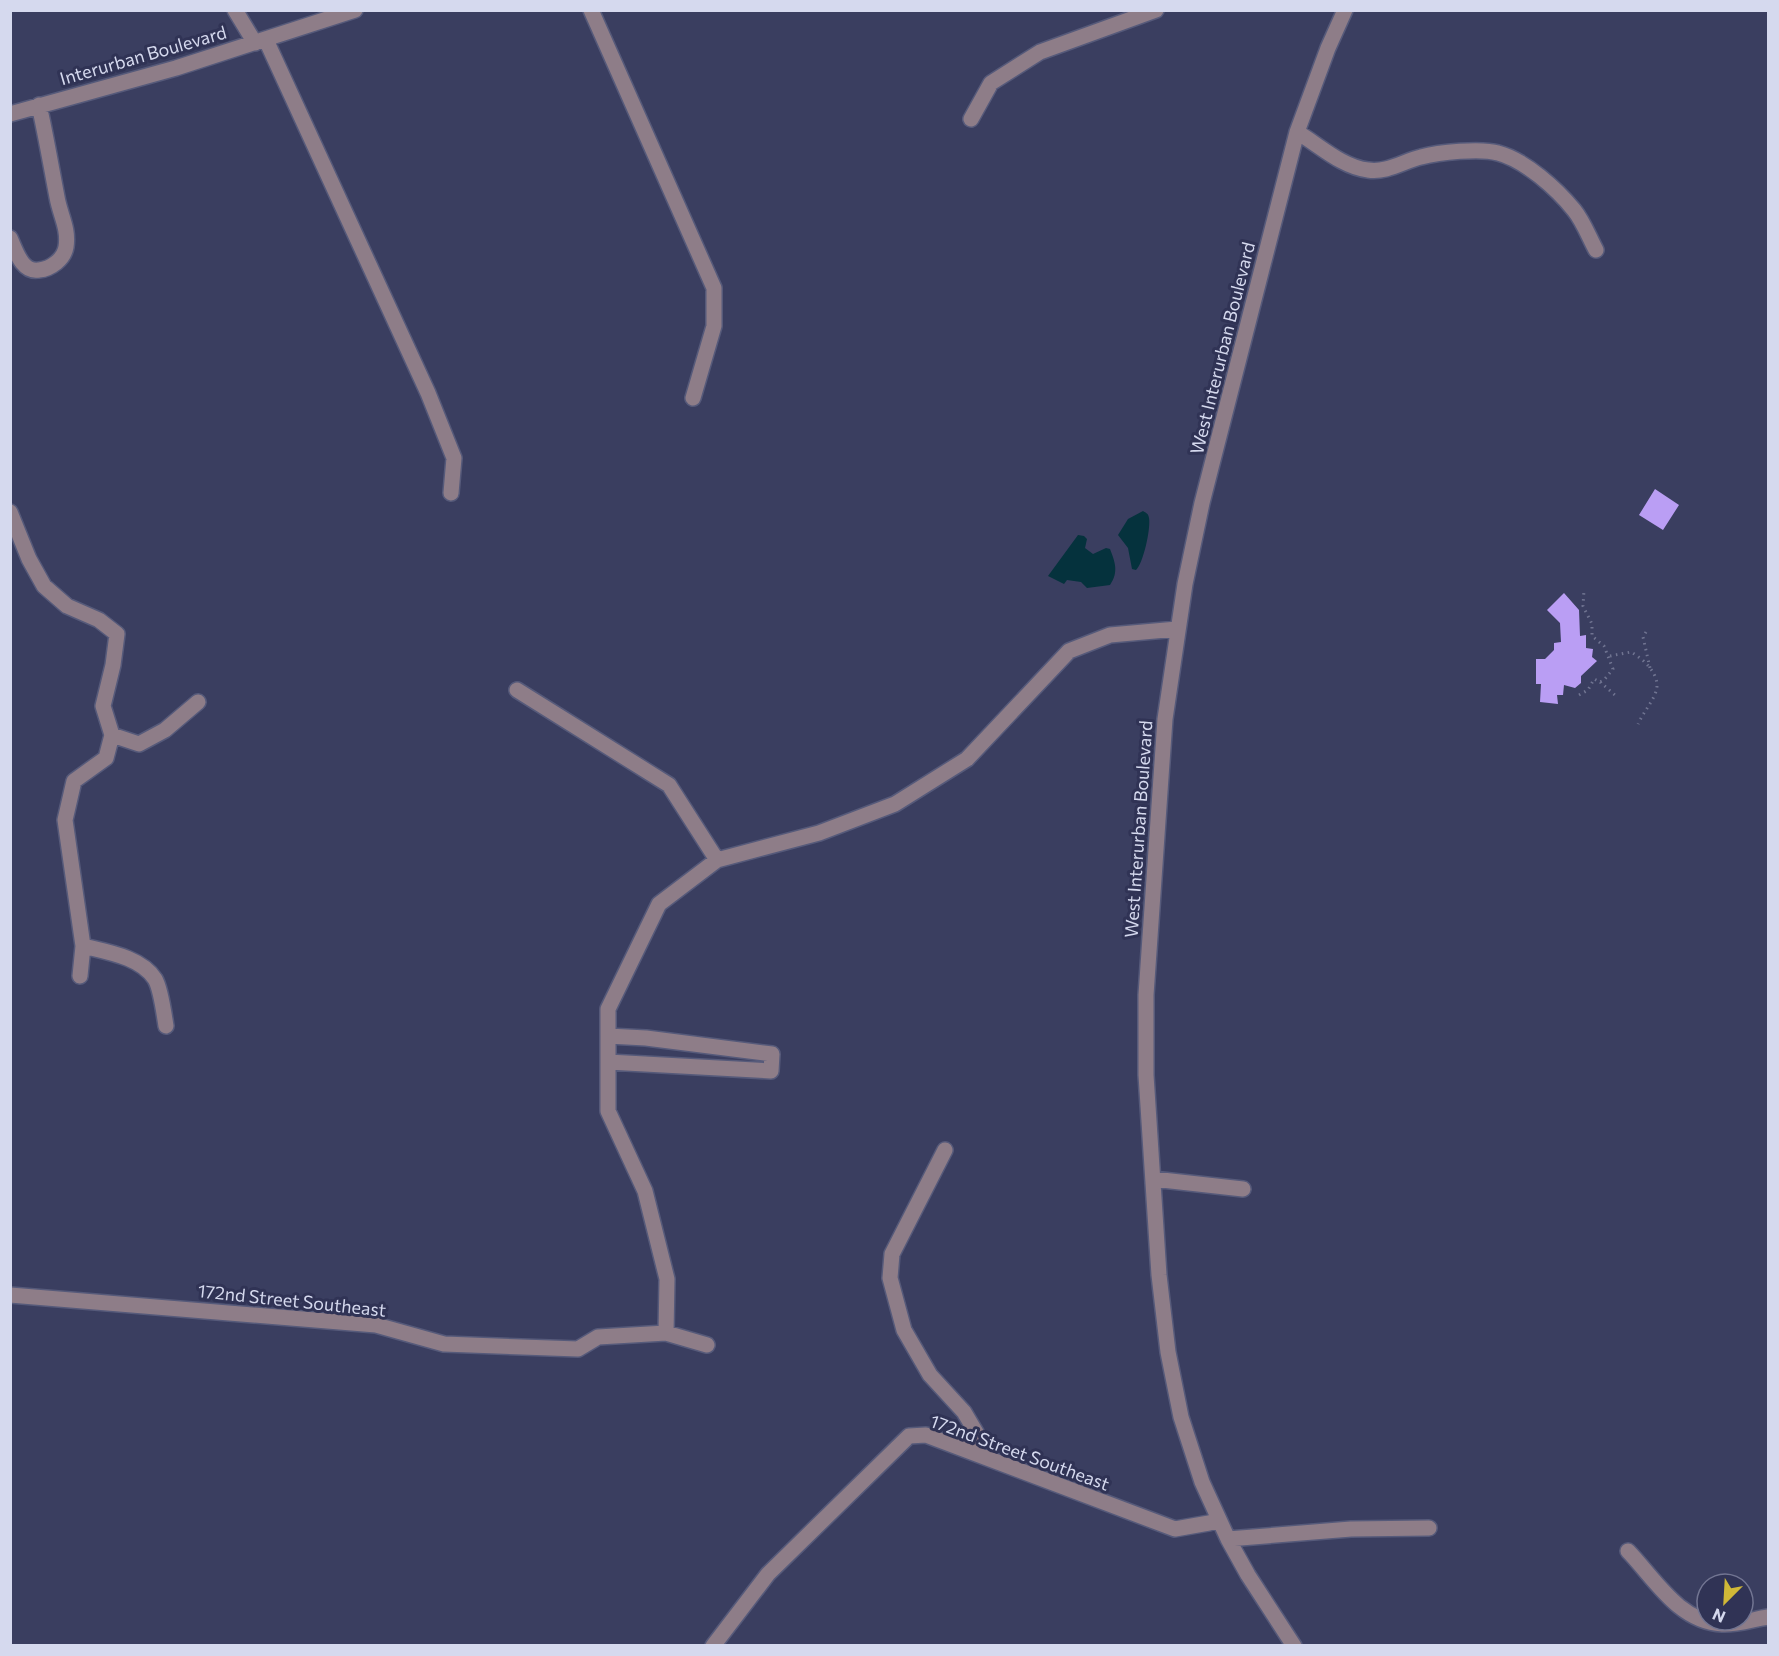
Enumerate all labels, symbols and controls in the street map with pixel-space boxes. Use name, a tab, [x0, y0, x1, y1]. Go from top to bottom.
street label: Interurban Boulevard	[57, 21, 229, 89]
street label: West Interurban Boulevard	[1185, 240, 1259, 456]
street label: West Interurban Boulevard	[1119, 720, 1157, 938]
street label: 172nd Street Southeast	[197, 1279, 387, 1321]
street label: 172nd Street Southeast	[927, 1409, 1113, 1495]
north arrow	[1695, 1572, 1755, 1632]
text: N	[1709, 1605, 1728, 1627]

